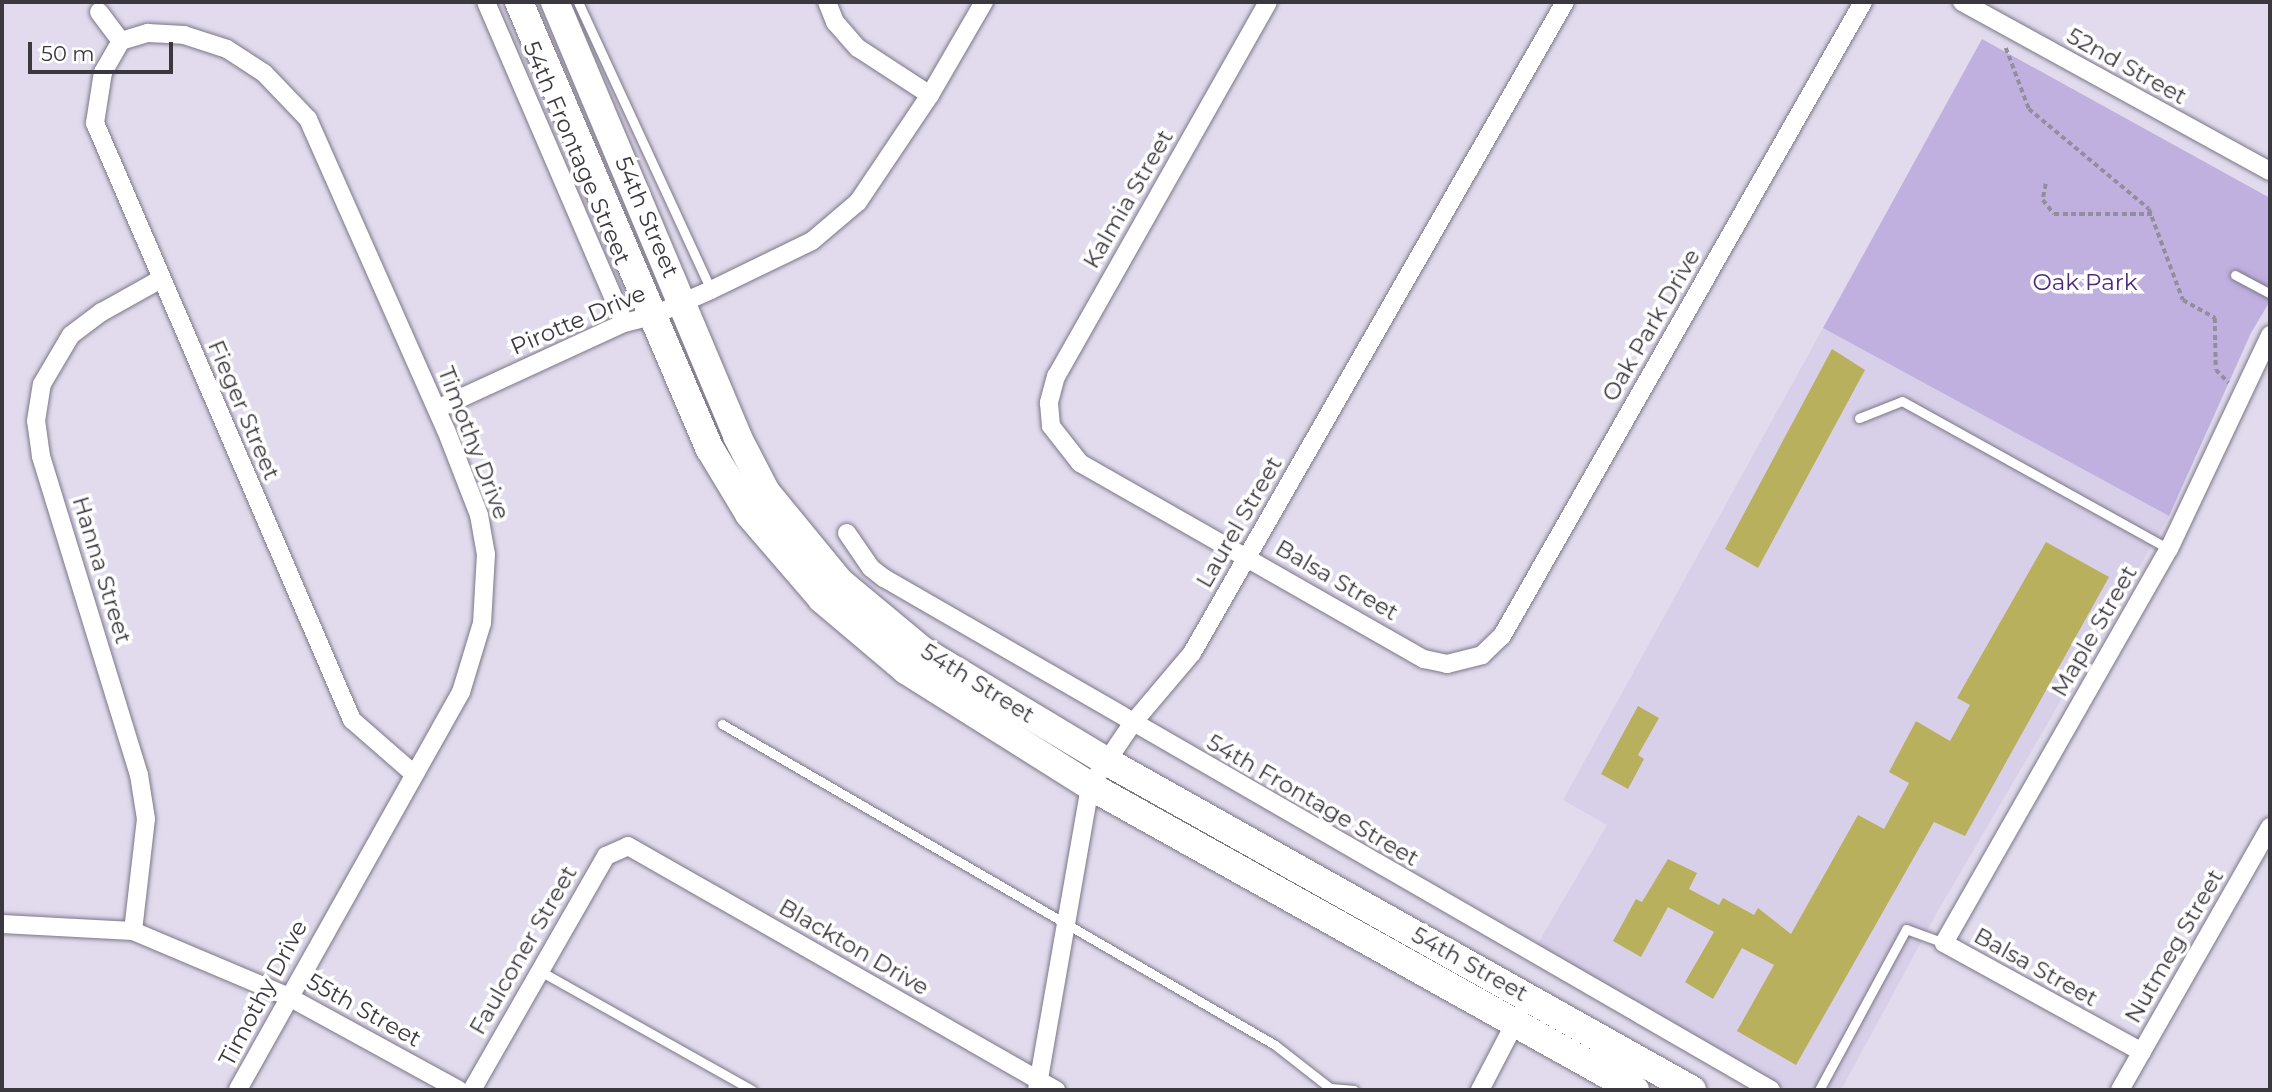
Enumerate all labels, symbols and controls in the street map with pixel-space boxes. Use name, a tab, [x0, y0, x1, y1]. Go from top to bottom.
street label: 52nd Street	[2062, 22, 2192, 110]
scale bar	[32, 28, 177, 72]
street label: 54th Frontage Street	[517, 37, 637, 269]
text: 50 m	[41, 41, 95, 66]
street label: Kalmia Street	[1077, 125, 1179, 273]
street label: 54th Street	[609, 152, 685, 282]
street label: Oak Park Drive	[1596, 244, 1706, 406]
park label: Oak Park	[2032, 268, 2138, 296]
street label: Pirotte Drive	[506, 279, 650, 361]
street label: Fieger Street	[202, 336, 286, 484]
street label: Timothy Drive	[432, 363, 516, 523]
street label: Laurel Street	[1190, 451, 1288, 593]
street label: Hanna Street	[67, 493, 137, 647]
street label: Balsa Street	[1271, 534, 1403, 626]
street label: Maple Street	[2045, 561, 2143, 701]
street label: 54th Street	[916, 637, 1040, 729]
street label: 54th Frontage Street	[1202, 728, 1424, 872]
street label: Faulconer Street	[463, 861, 583, 1039]
street label: Nutmeg Street	[2119, 864, 2229, 1028]
street label: Blackton Drive	[774, 893, 934, 1001]
street label: Timothy Drive	[213, 915, 313, 1071]
street label: 54th Street	[1407, 921, 1533, 1007]
street label: Balsa Street	[1969, 922, 2103, 1012]
street label: 55th Street	[302, 967, 426, 1053]

